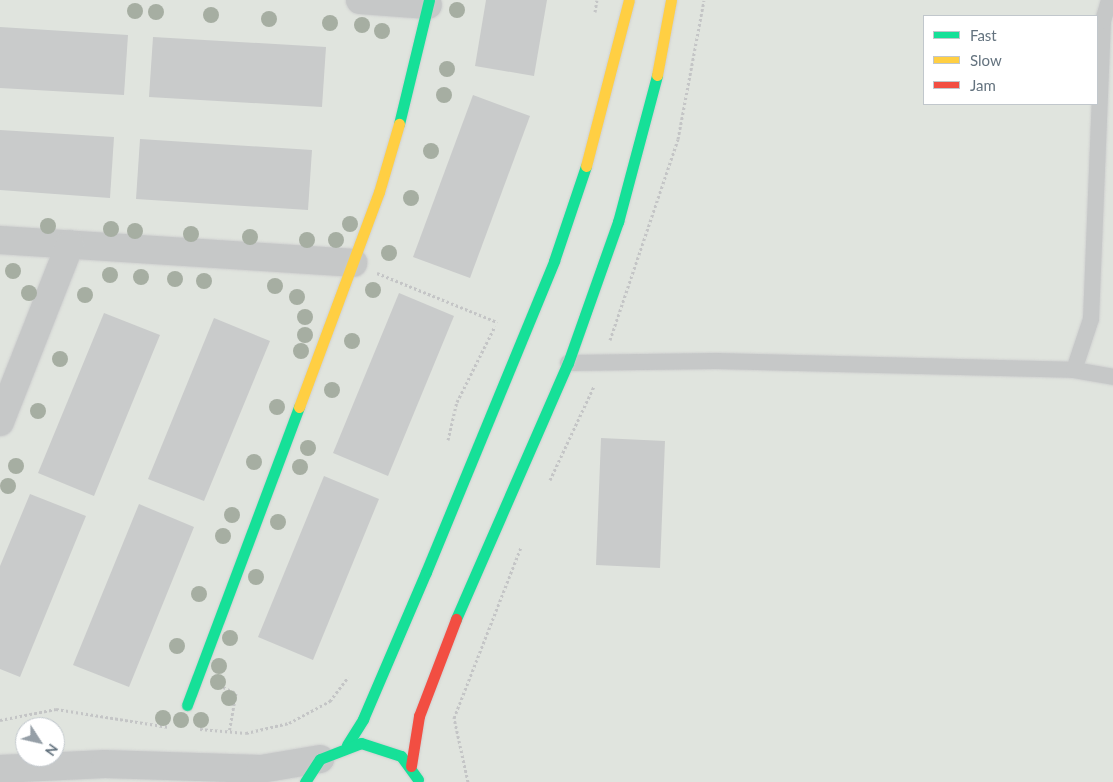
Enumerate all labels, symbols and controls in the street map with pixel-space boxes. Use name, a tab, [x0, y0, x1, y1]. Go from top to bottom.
legend	[923, 15, 1098, 105]
text: Fast	[970, 26, 997, 44]
text: Slow	[970, 51, 1002, 69]
text: Jam	[970, 76, 996, 94]
north arrow	[15, 717, 65, 767]
text: N	[42, 741, 62, 760]

